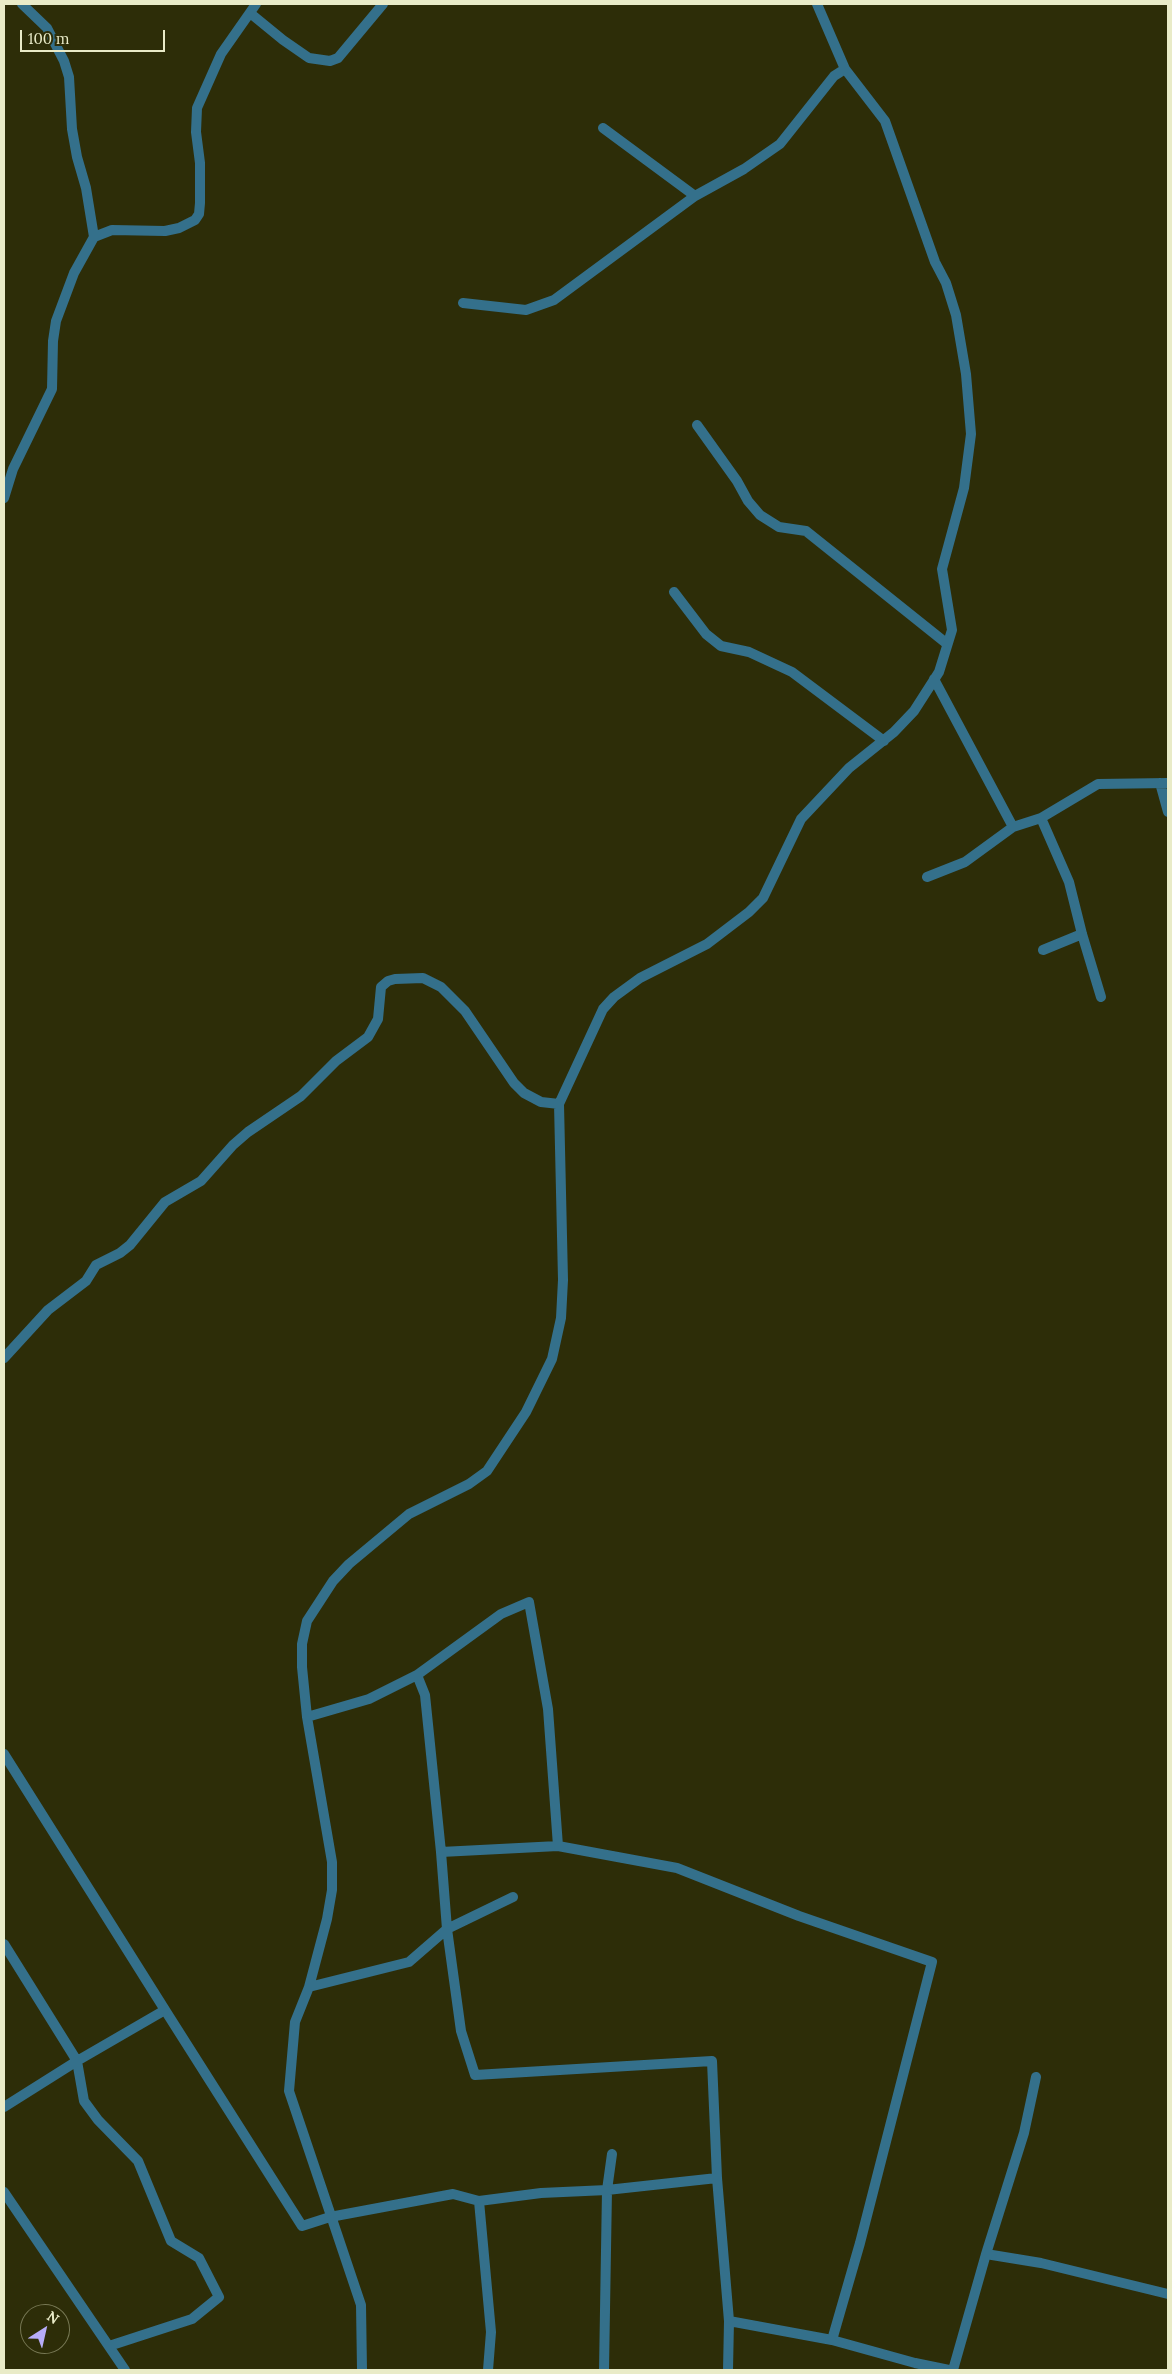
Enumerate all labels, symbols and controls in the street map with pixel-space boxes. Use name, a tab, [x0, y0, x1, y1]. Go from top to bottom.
scale bar	[22, 20, 168, 52]
text: 100 m	[28, 29, 69, 48]
north arrow	[20, 2304, 70, 2354]
text: N	[43, 2307, 63, 2328]

